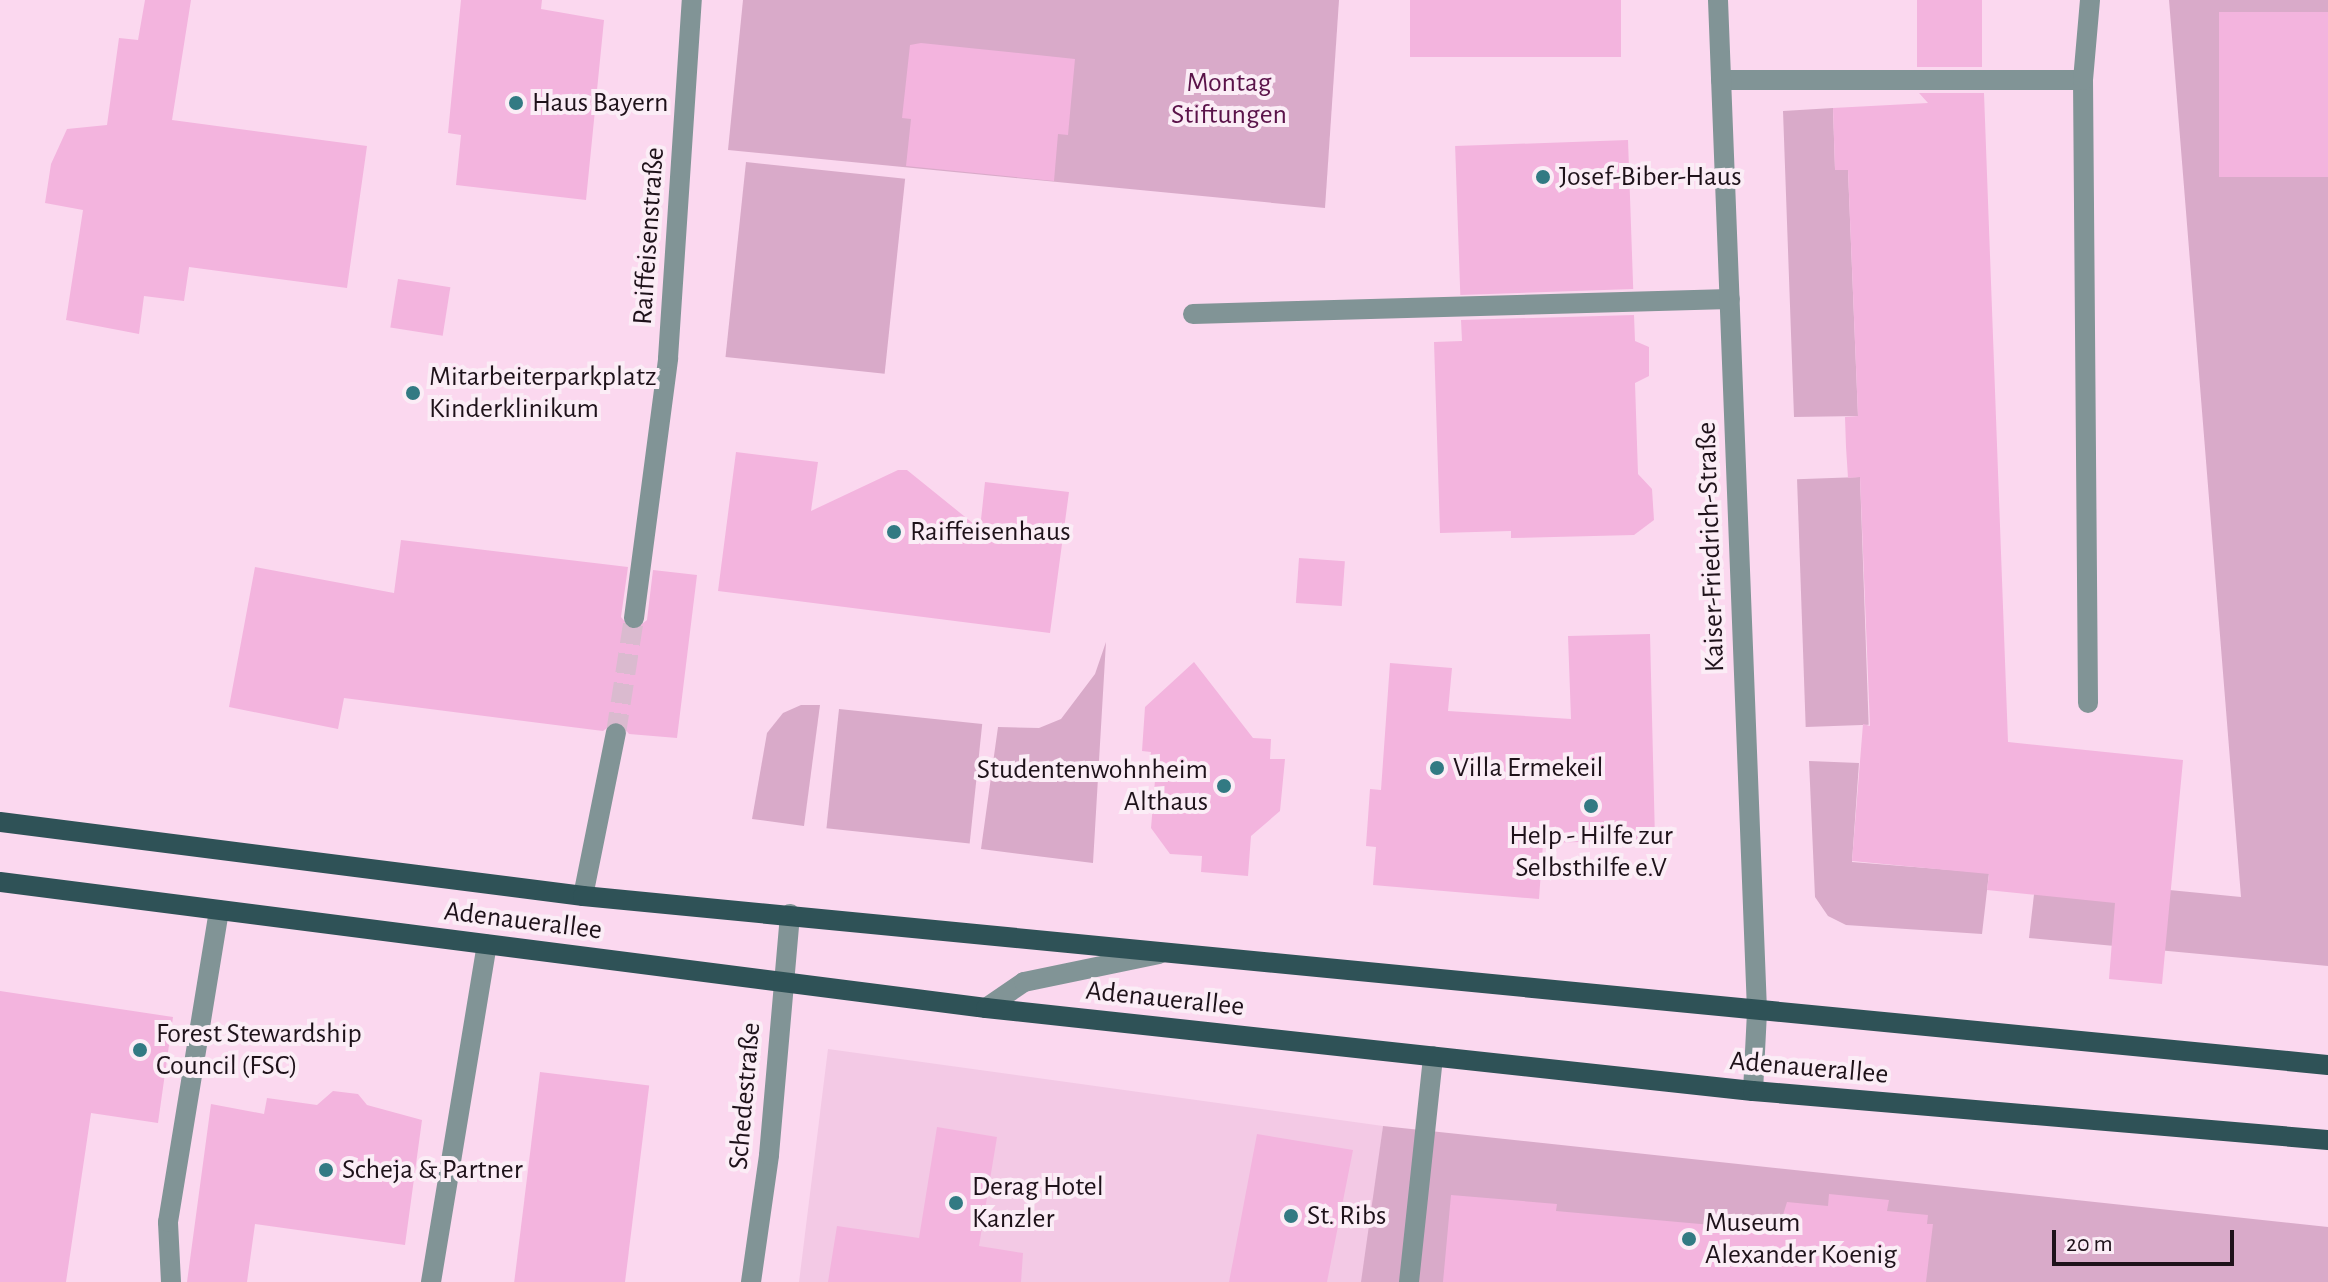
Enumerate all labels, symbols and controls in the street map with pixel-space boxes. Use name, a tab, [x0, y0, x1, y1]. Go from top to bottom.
park label: Montag Stiftungen	[1171, 66, 1287, 132]
place label: Haus Bayern	[532, 86, 668, 120]
marker: Haus Bayern	[507, 94, 525, 112]
street label: Raiffeisenstraße	[626, 146, 672, 326]
place label: Josef-Biber-Haus	[1559, 160, 1742, 194]
marker: Josef-Biber-Haus	[1534, 168, 1552, 186]
place label: Mitarbeiterparkplatz Kinderklinikum	[429, 360, 656, 426]
marker: Mitarbeiterparkplatz Kinderklinikum	[404, 384, 422, 402]
street label: Kaiser-Friedrich-Straße	[1690, 421, 1732, 673]
place label: Raiffeisenhaus	[910, 515, 1071, 549]
marker: Raiffeisenhaus	[885, 523, 903, 541]
place label: Villa Ermekeil	[1453, 751, 1603, 785]
place label: Studentenwohnheim Althaus	[977, 753, 1208, 819]
marker: Villa Ermekeil	[1428, 759, 1446, 777]
marker: Studentenwohnheim Althaus	[1215, 777, 1233, 795]
marker: Help - Hilfe zur Selbsthilfe e.V	[1582, 797, 1600, 815]
place label: Help - Hilfe zur Selbsthilfe e.V	[1509, 819, 1673, 885]
street label: Adenauerallee	[442, 895, 604, 947]
street label: Adenauerallee	[1084, 974, 1246, 1024]
place label: Forest Stewardship Council (FSC)	[156, 1017, 362, 1083]
street label: Schedestraße	[722, 1021, 768, 1171]
marker: Forest Stewardship Council (FSC)	[131, 1041, 149, 1059]
street label: Adenauerallee	[1728, 1044, 1890, 1092]
place label: Scheja & Partner	[342, 1153, 523, 1187]
marker: Scheja & Partner	[317, 1161, 335, 1179]
place label: Derag Hotel Kanzler	[972, 1170, 1104, 1236]
marker: Derag Hotel Kanzler	[947, 1194, 965, 1212]
place label: St. Ribs	[1307, 1199, 1386, 1233]
place label: Museum Alexander Koenig	[1705, 1206, 1897, 1272]
marker: St. Ribs	[1282, 1207, 1300, 1225]
scale bar	[2056, 1214, 2238, 1264]
marker: Museum Alexander Koenig	[1680, 1230, 1698, 1248]
text: 20 m	[2066, 1232, 2113, 1256]

